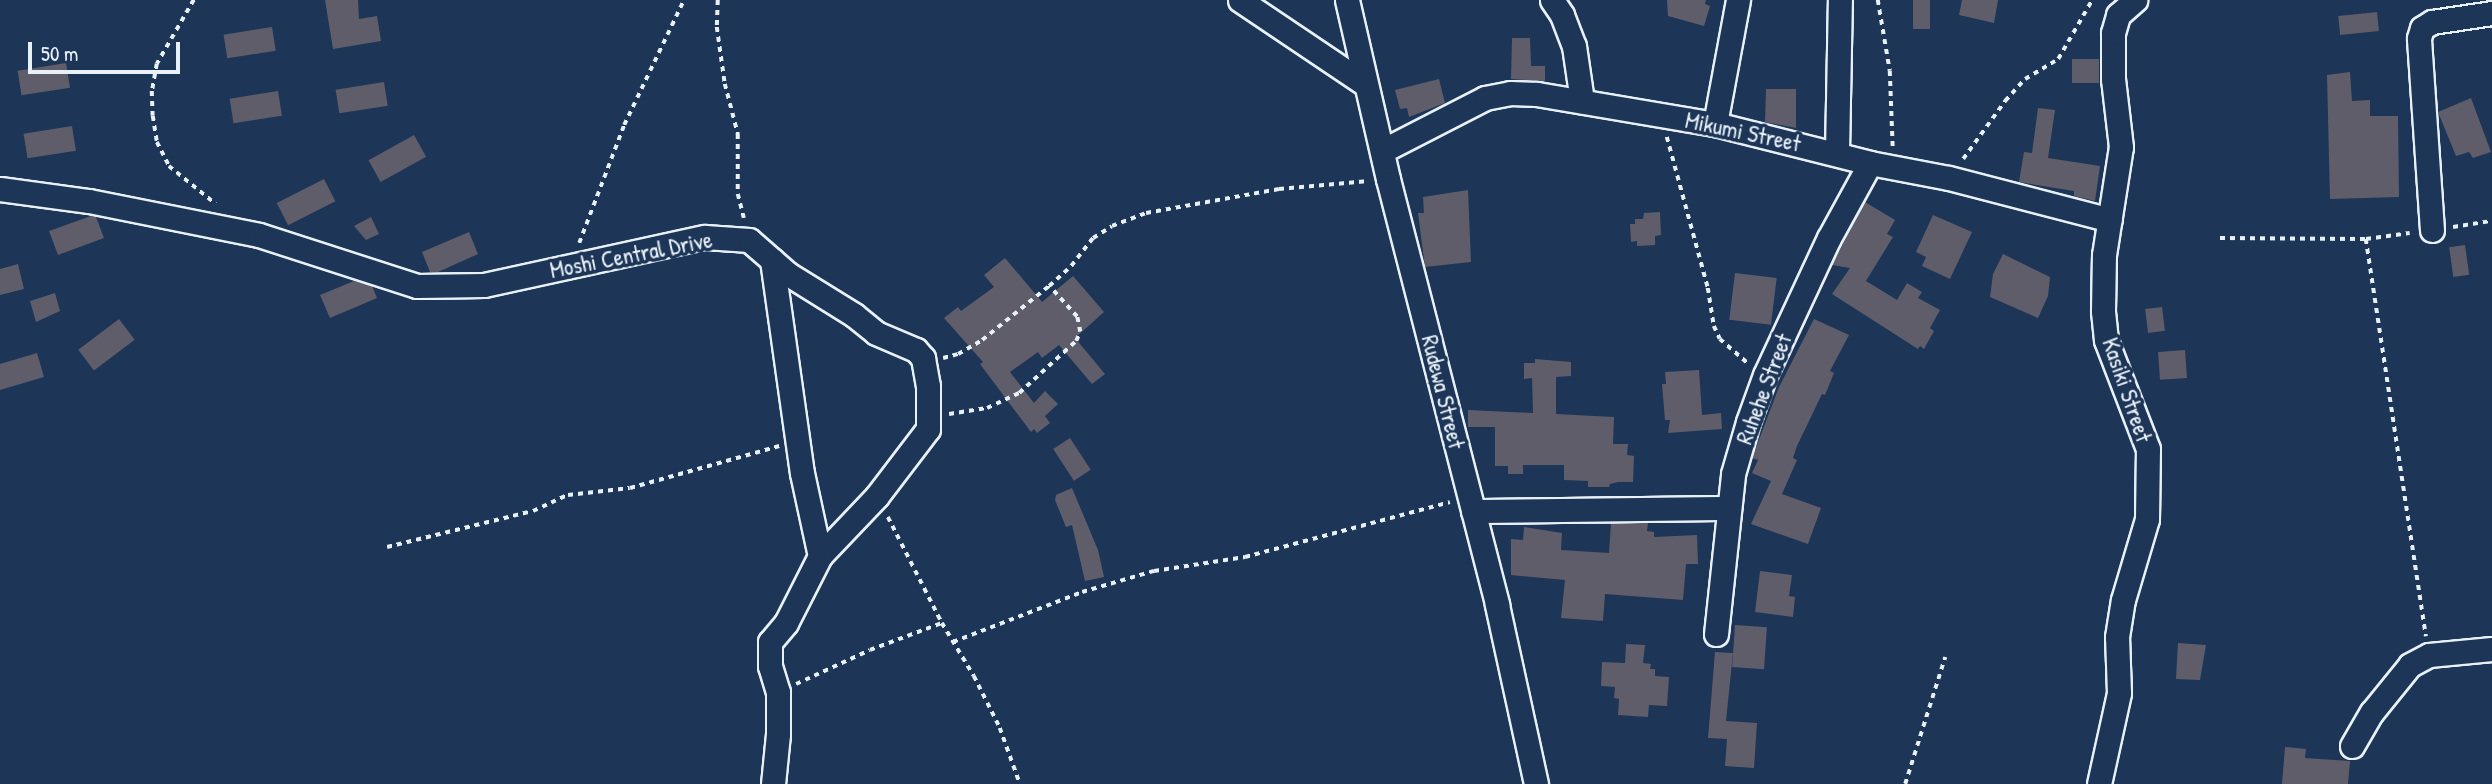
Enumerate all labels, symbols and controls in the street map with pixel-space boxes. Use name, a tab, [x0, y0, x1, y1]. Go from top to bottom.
scale bar	[32, 28, 184, 72]
text: 50 m	[41, 39, 78, 68]
street label: Mikumi Street	[1683, 106, 1803, 158]
street label: Moshi Central Drive	[548, 226, 714, 284]
street label: Ruhehe Street	[1730, 330, 1798, 448]
street label: Rudewa Street	[1416, 332, 1470, 452]
street label: Kasiki Street	[2096, 334, 2158, 446]

